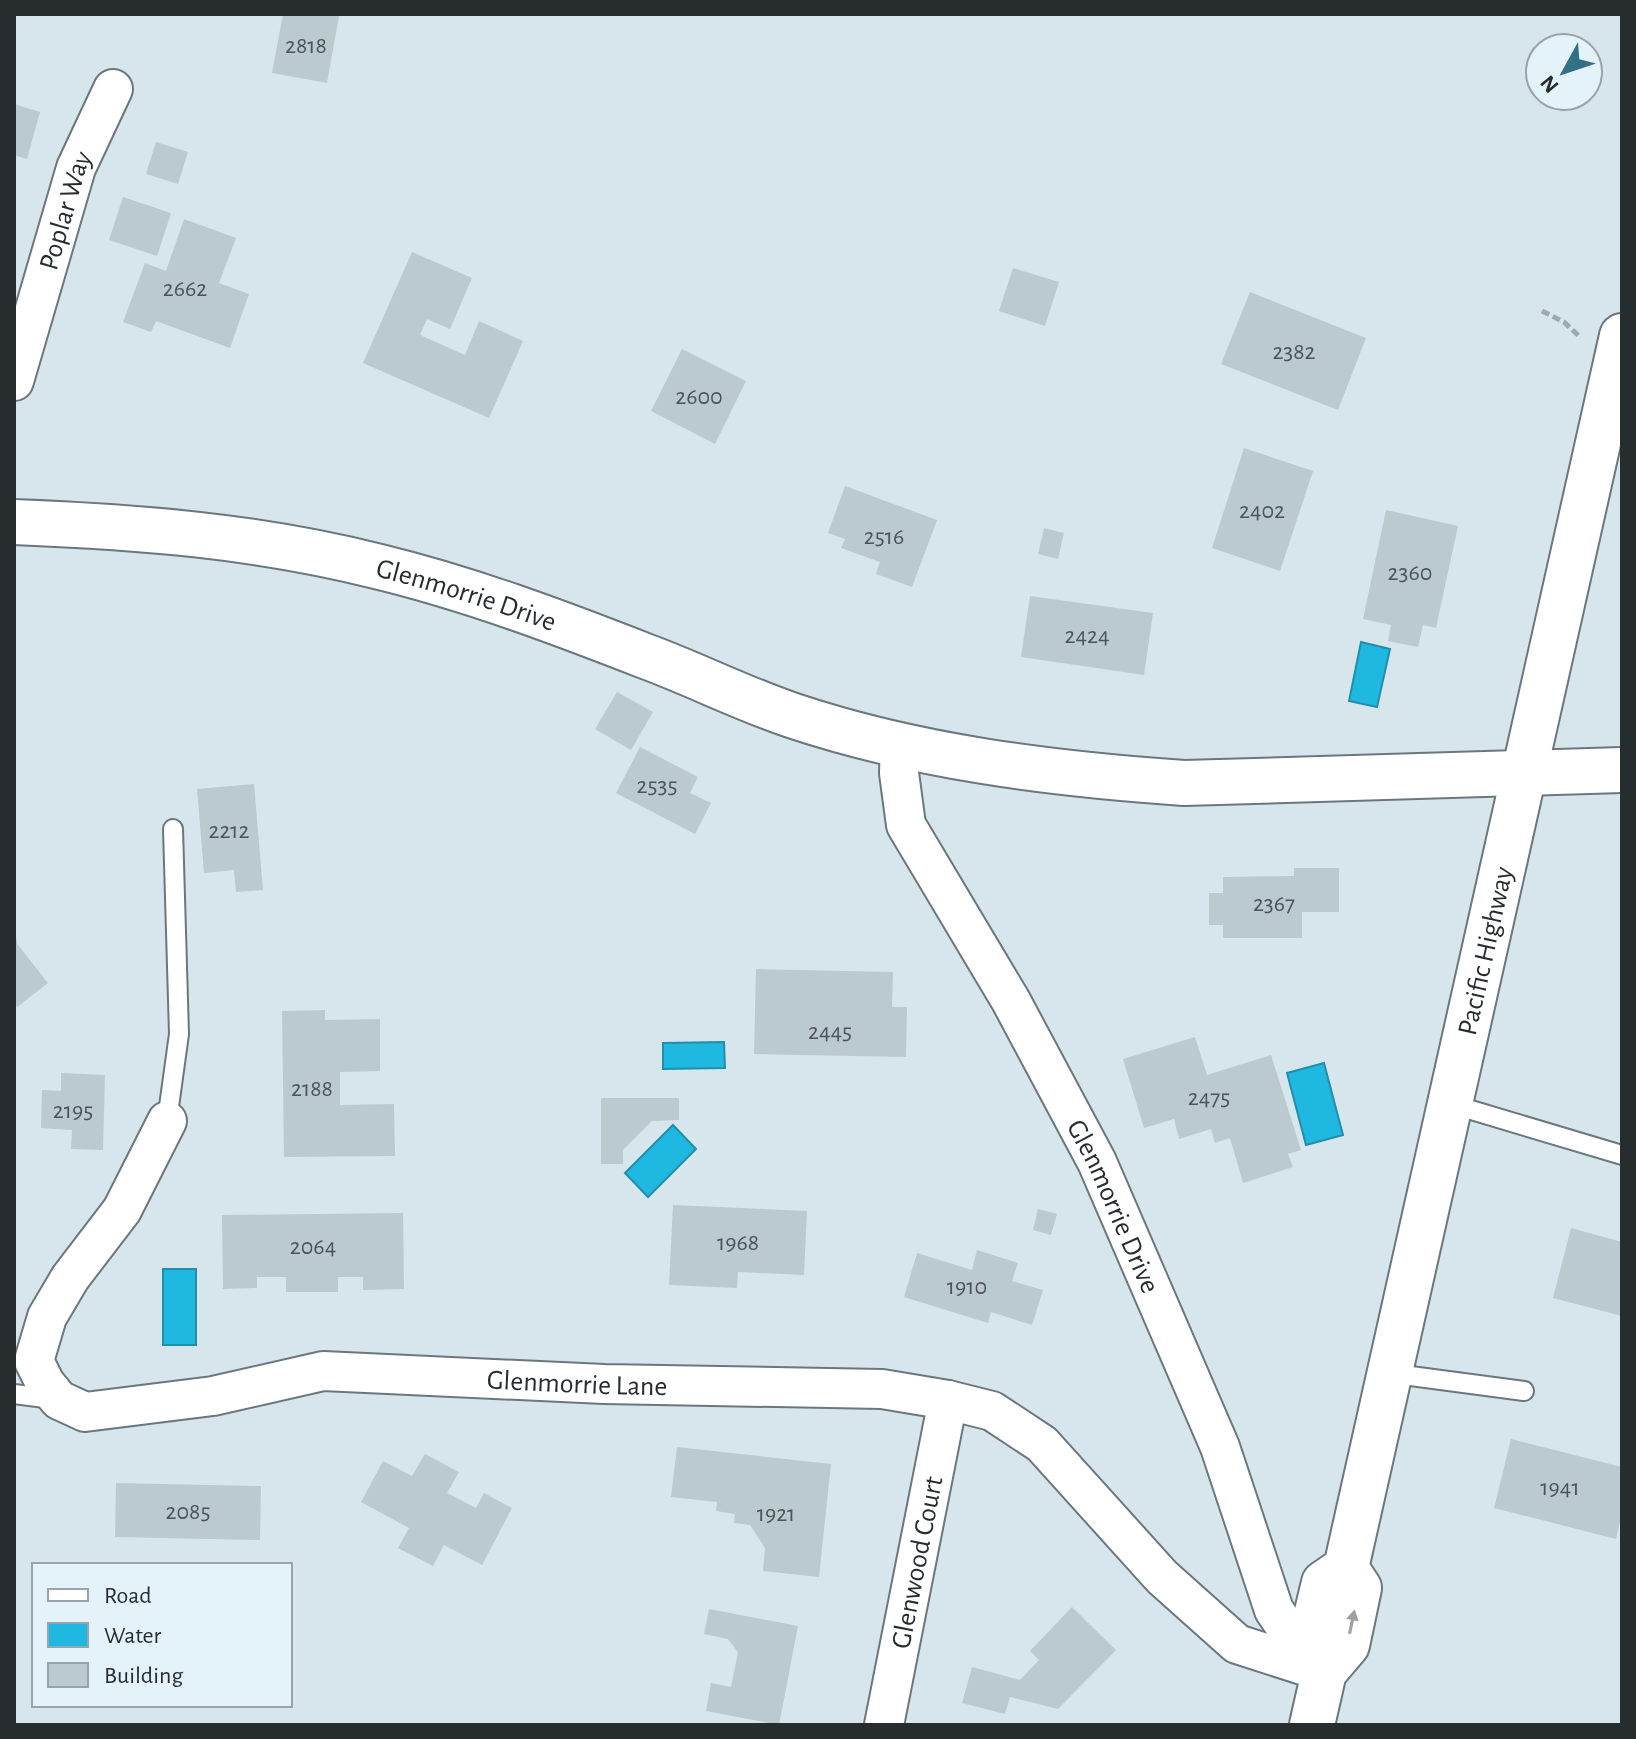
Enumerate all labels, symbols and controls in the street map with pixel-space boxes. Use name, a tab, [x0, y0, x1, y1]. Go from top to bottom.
north arrow	[1524, 32, 1604, 112]
house number: 2818	[285, 34, 327, 58]
text: N	[1536, 71, 1563, 97]
street label: Poplar Way	[35, 147, 98, 273]
house number: 2662	[163, 277, 207, 301]
house number: 2382	[1272, 340, 1316, 364]
house number: 2600	[675, 385, 723, 409]
house number: 2402	[1239, 499, 1285, 523]
house number: 2516	[864, 525, 904, 549]
street label: Glenmorrie Drive	[373, 555, 560, 637]
house number: 2360	[1388, 561, 1432, 585]
house number: 2424	[1065, 624, 1109, 648]
house number: 2535	[637, 774, 677, 798]
house number: 2212	[208, 819, 250, 843]
street label: Pacific Highway	[1454, 864, 1519, 1038]
house number: 2367	[1253, 892, 1295, 916]
house number: 2445	[808, 1020, 852, 1044]
house number: 2188	[291, 1077, 333, 1101]
house number: 2475	[1188, 1086, 1230, 1110]
house number: 2195	[53, 1099, 93, 1123]
street label: Glenmorrie Drive	[1061, 1115, 1164, 1297]
house number: 1968	[717, 1231, 759, 1255]
house number: 2064	[290, 1235, 336, 1259]
house number: 1910	[947, 1275, 987, 1299]
street label: Glenmorrie Lane	[486, 1367, 668, 1401]
street label: Glenwood Court	[887, 1474, 949, 1651]
house number: 1941	[1540, 1476, 1580, 1500]
house number: 2085	[166, 1500, 211, 1524]
house number: 1921	[757, 1502, 795, 1526]
legend	[32, 1563, 292, 1707]
text: Road	[104, 1584, 152, 1608]
one-way arrow	[1346, 1609, 1359, 1634]
text: Water	[104, 1624, 162, 1648]
text: Building	[104, 1664, 183, 1688]

